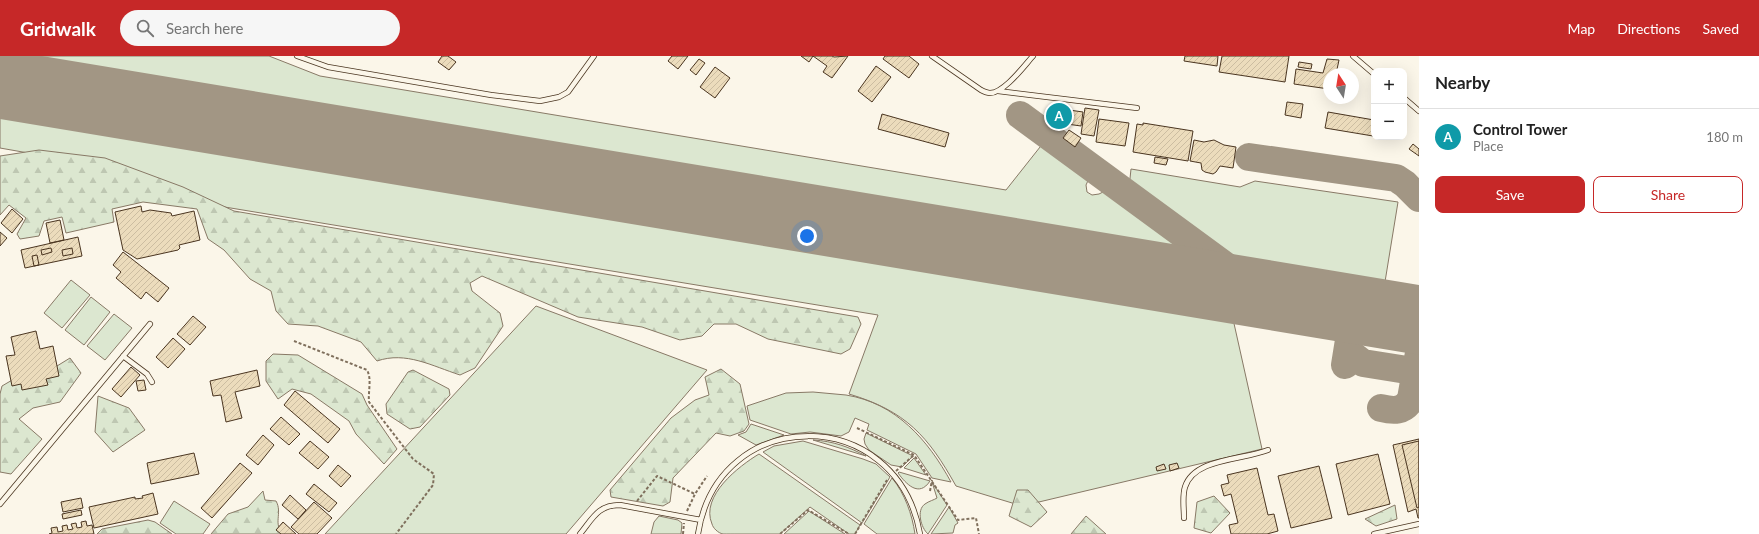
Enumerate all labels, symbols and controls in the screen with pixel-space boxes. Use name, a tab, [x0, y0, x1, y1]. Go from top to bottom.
search box	[120, 10, 400, 46]
text: Gridwalk	[20, 17, 96, 40]
icon: search	[134, 17, 156, 39]
text: Search here	[166, 19, 243, 37]
text: Map	[1568, 20, 1595, 37]
text: Directions	[1617, 20, 1680, 37]
text: Saved	[1702, 20, 1739, 37]
north arrow	[1323, 68, 1359, 104]
map controls	[1371, 68, 1407, 140]
button: +	[1371, 68, 1407, 104]
text: Nearby	[1435, 72, 1490, 93]
pin: A	[1046, 101, 1072, 131]
button: −	[1371, 104, 1407, 140]
text: Control Tower	[1473, 120, 1567, 138]
text: A	[1443, 129, 1453, 145]
text: 180 m	[1706, 129, 1743, 145]
text: Place	[1473, 138, 1503, 154]
button: Save	[1435, 176, 1585, 213]
button: Share	[1593, 176, 1743, 213]
your location	[797, 226, 817, 246]

